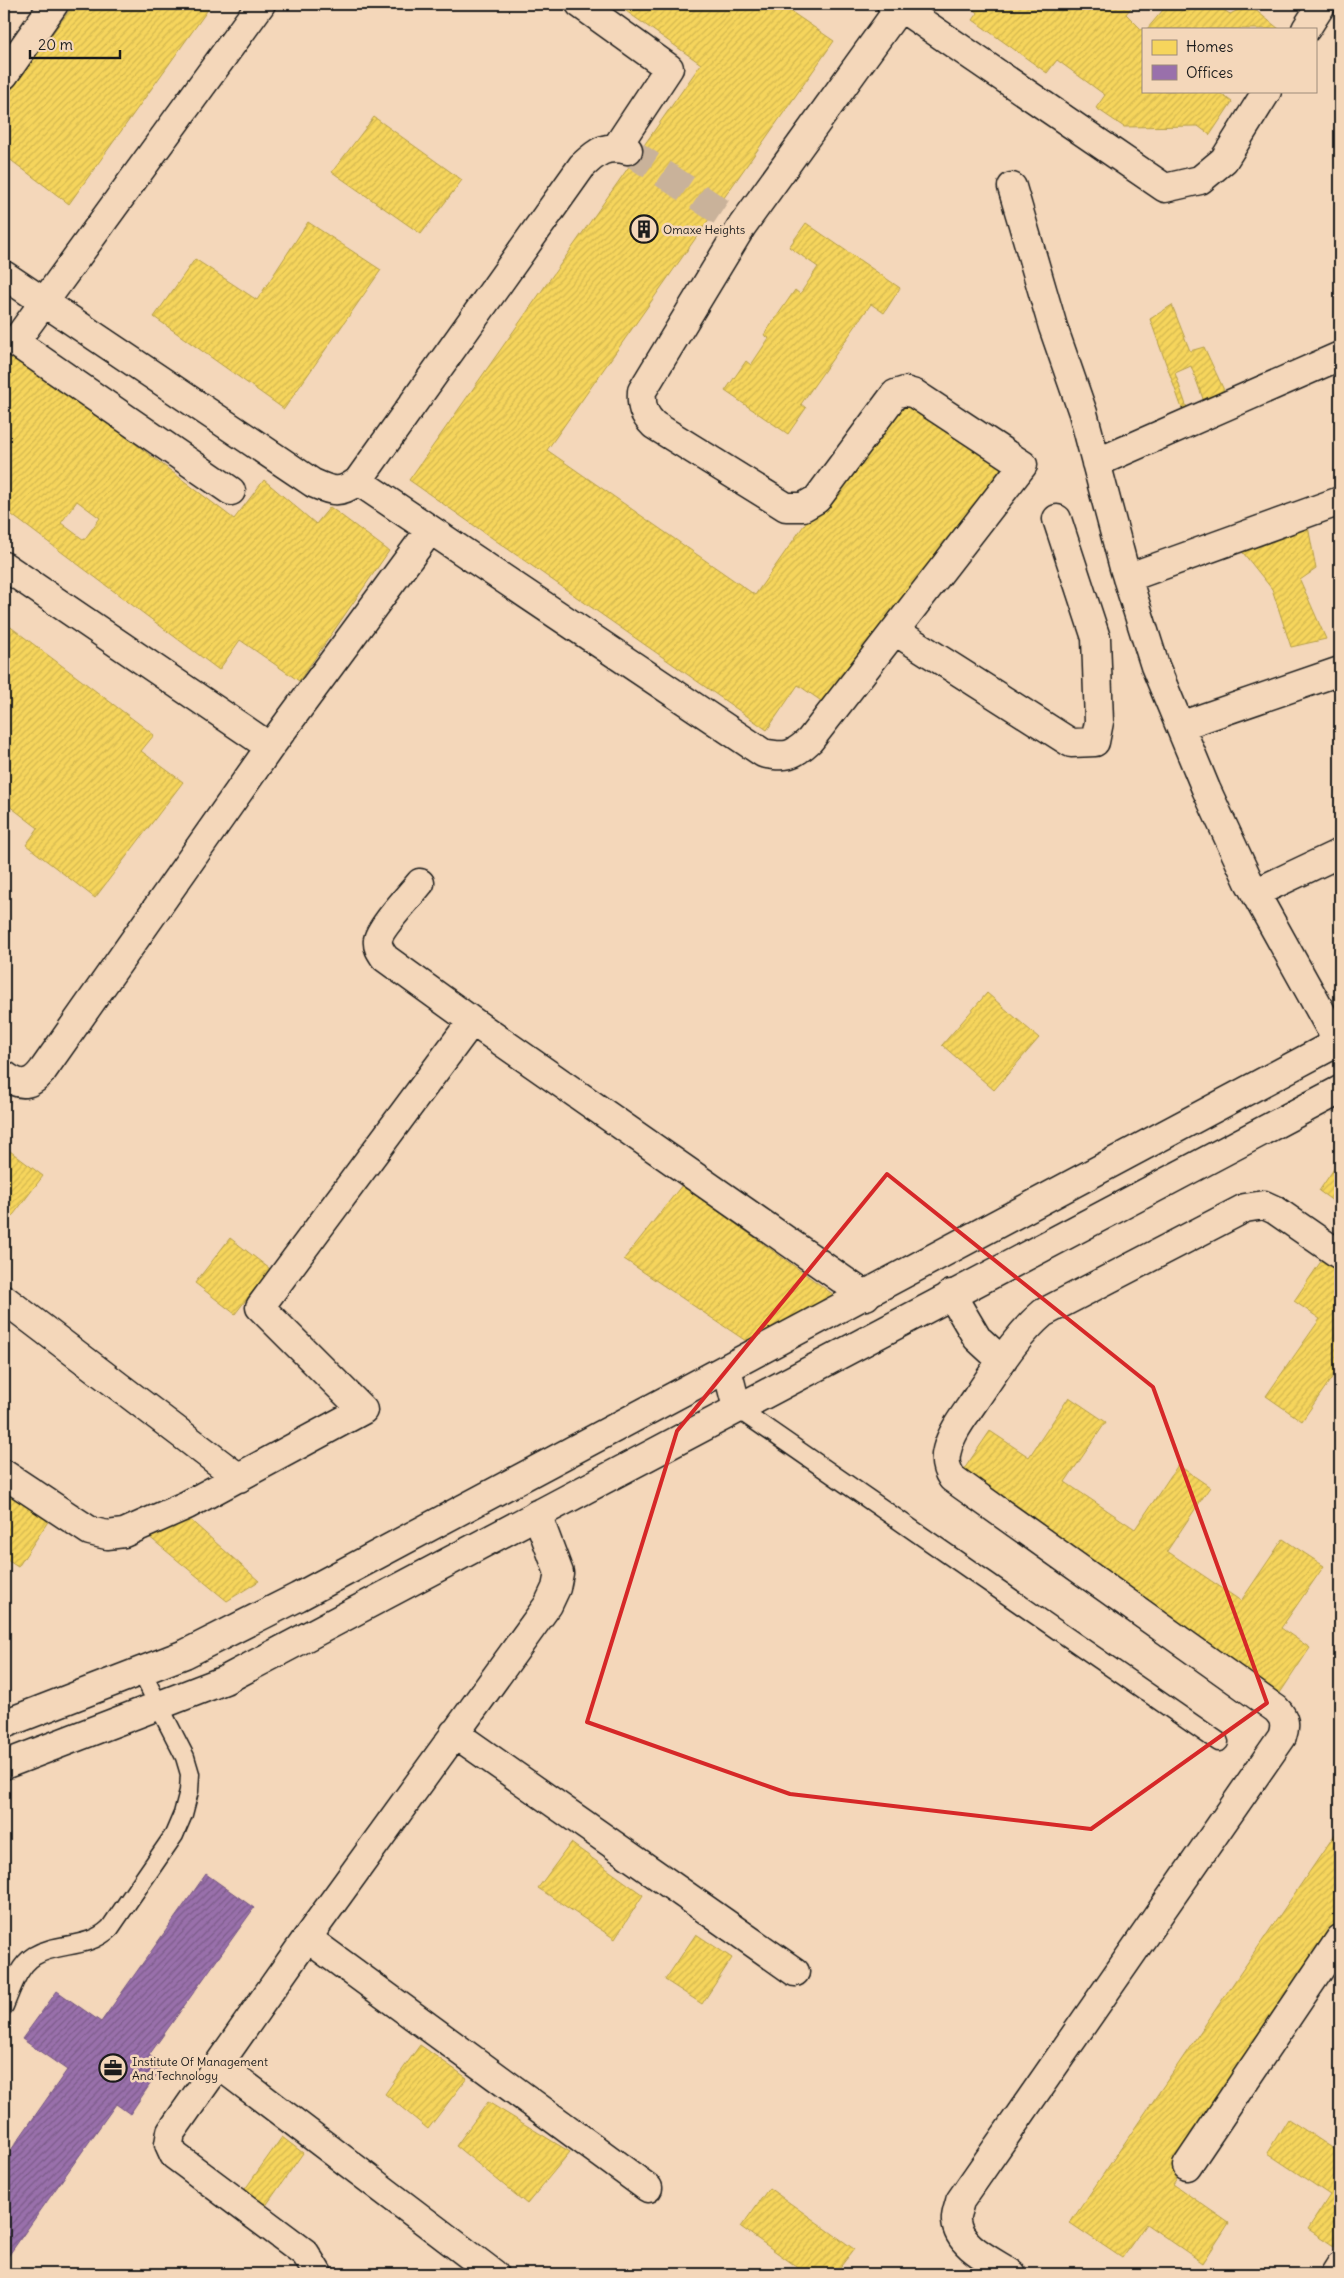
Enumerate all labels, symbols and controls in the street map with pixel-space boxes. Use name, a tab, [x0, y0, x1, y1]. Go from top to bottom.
scale bar	[30, 28, 120, 60]
legend	[1142, 28, 1316, 92]
text: 20 m	[38, 35, 73, 54]
text: Homes	[1186, 37, 1233, 56]
text: Offices	[1186, 63, 1233, 82]
building icon: Omaxe Heights	[629, 214, 659, 244]
place label: Omaxe Heights	[663, 222, 745, 237]
office icon: Institute Of Management And Technology	[98, 2053, 128, 2083]
place label: Institute Of Management And Technology	[132, 2054, 268, 2083]

